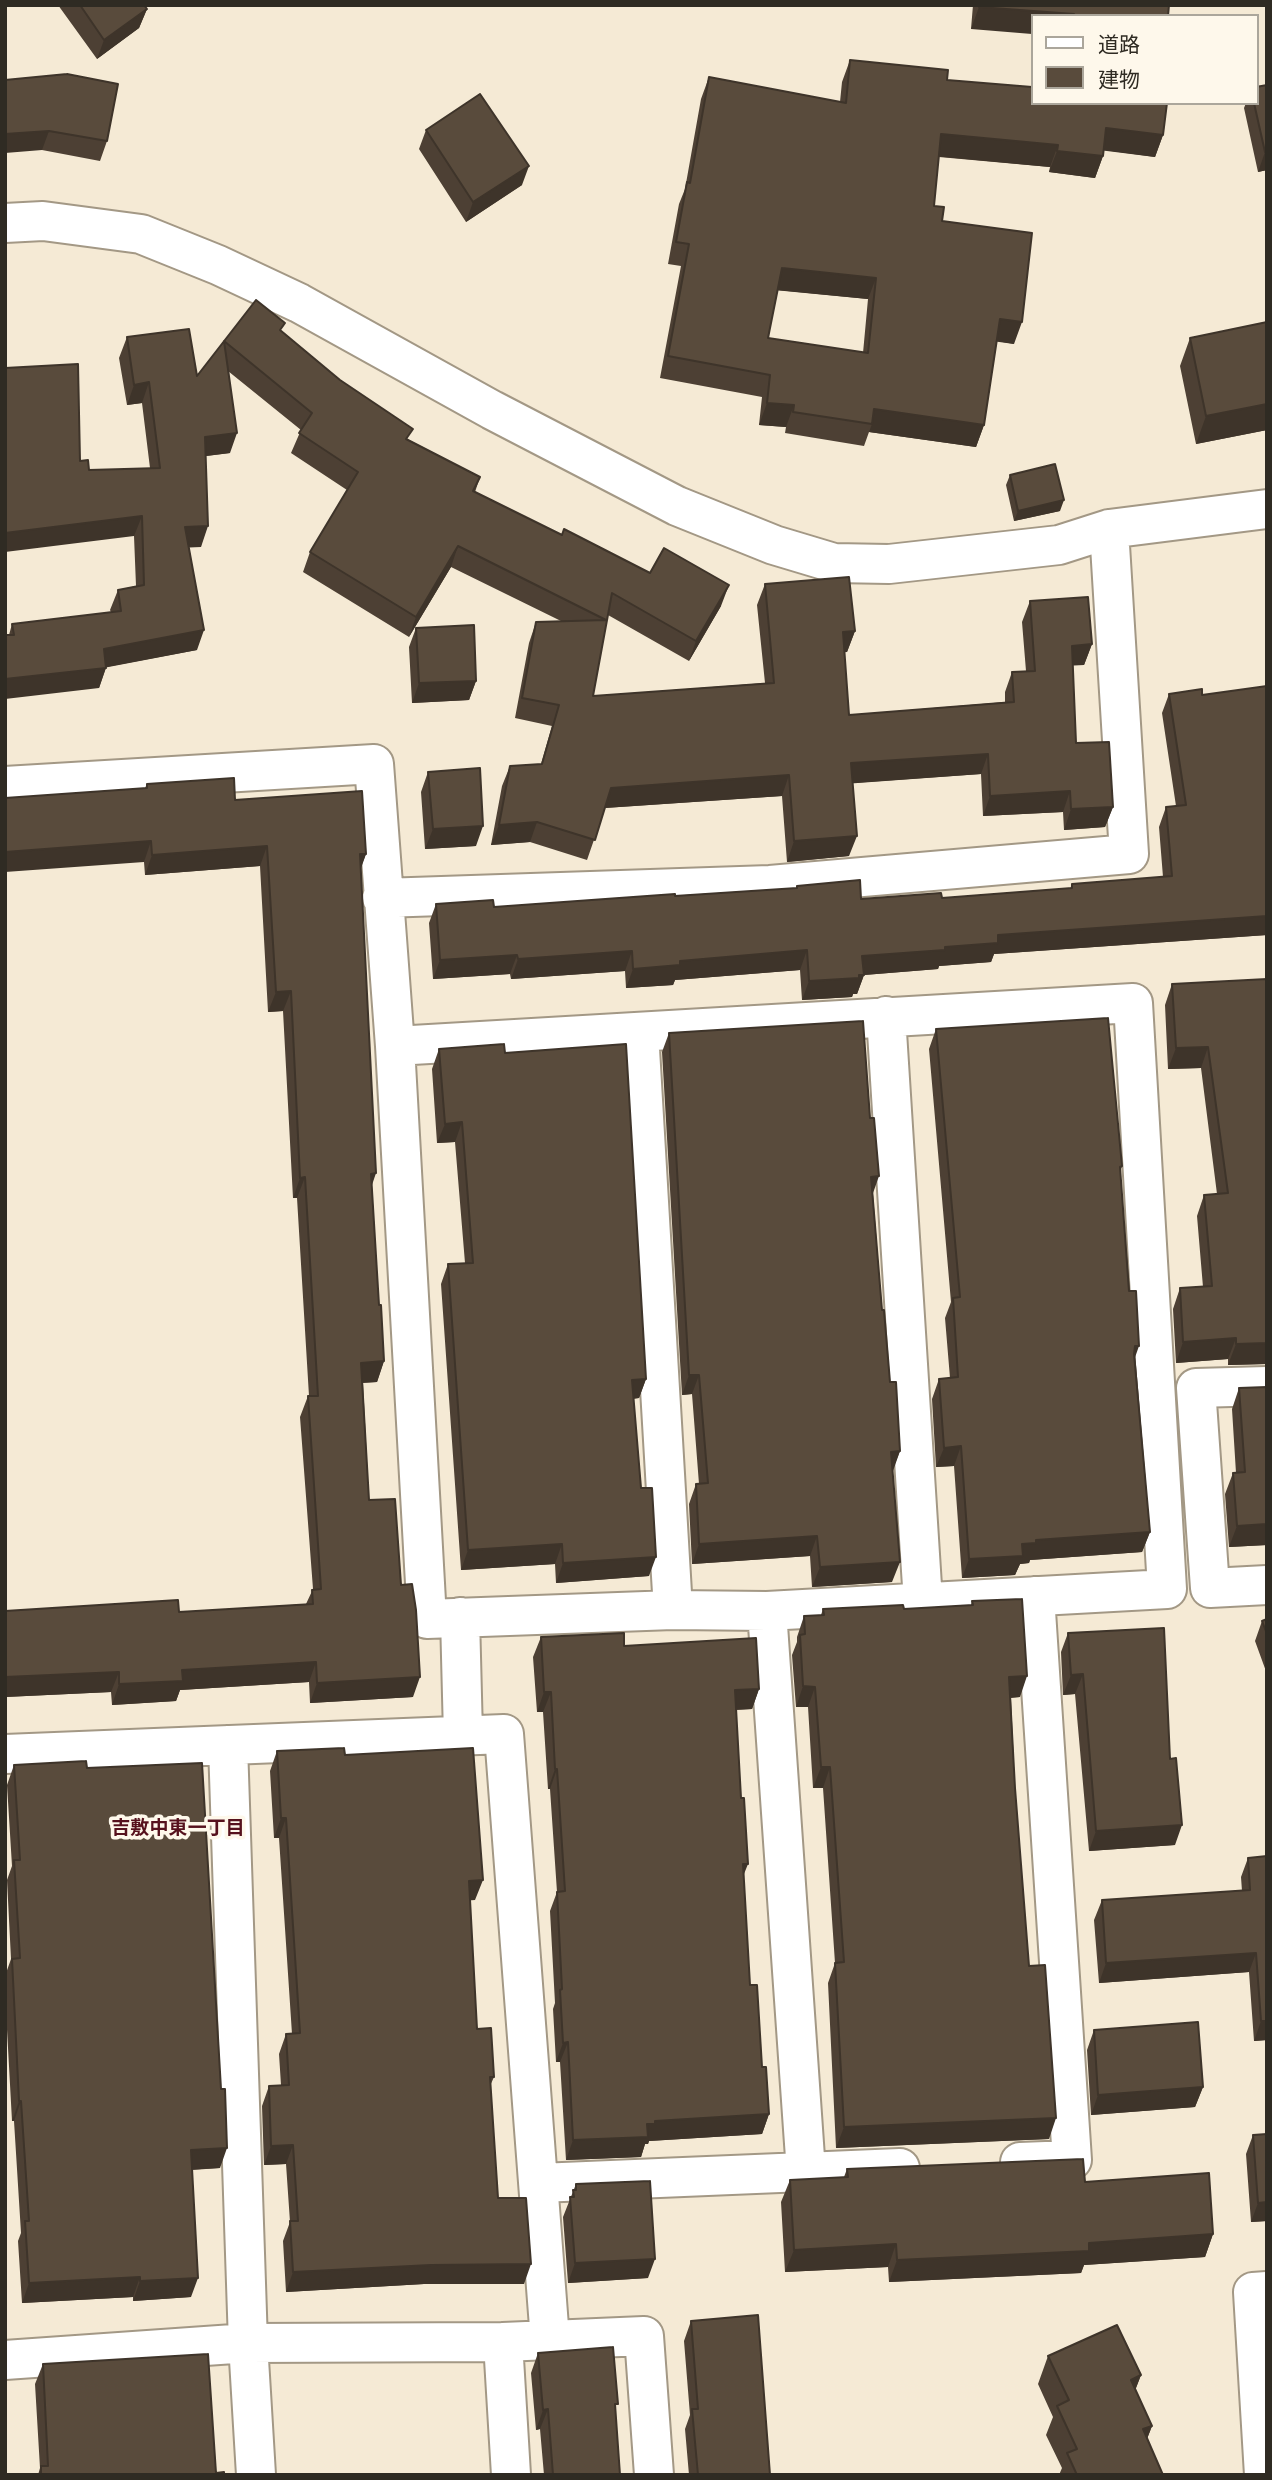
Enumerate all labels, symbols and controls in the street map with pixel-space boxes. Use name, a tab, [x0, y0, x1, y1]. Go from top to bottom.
legend	[1030, 14, 1258, 105]
text: 道路	[1098, 33, 1140, 57]
text: 建物	[1098, 68, 1140, 92]
district label: 吉敷中東一丁目	[112, 1818, 244, 1840]

